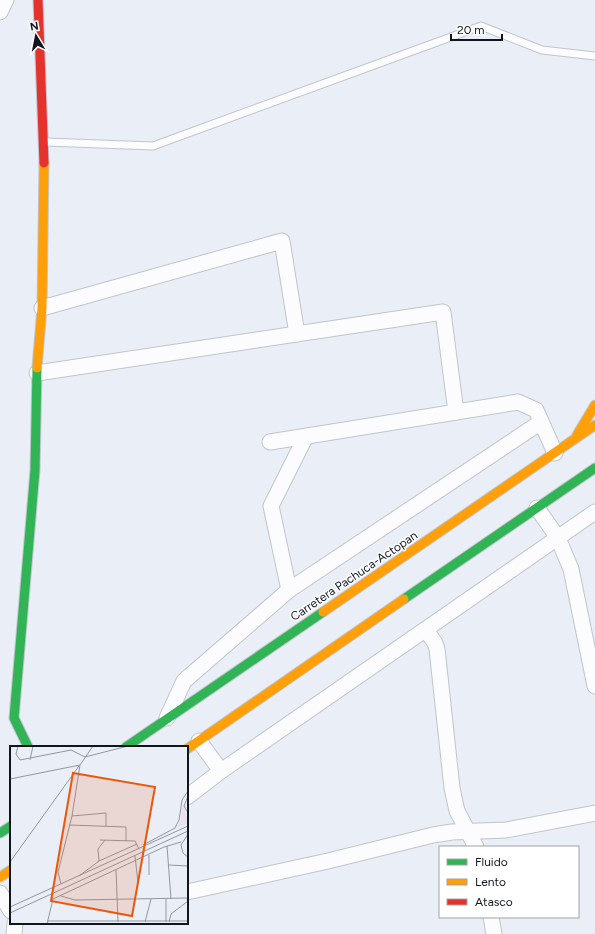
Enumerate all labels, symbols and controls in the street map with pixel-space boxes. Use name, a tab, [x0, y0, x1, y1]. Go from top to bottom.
north arrow	[16, 16, 56, 56]
scale bar	[451, 16, 502, 42]
text: N	[29, 20, 40, 34]
text: 20 m	[457, 23, 485, 37]
street label: Carretera Pachuca-Actopan	[288, 528, 420, 624]
inset map	[10, 746, 188, 924]
legend	[439, 846, 579, 918]
text: Fluido	[475, 855, 508, 869]
text: Lento	[475, 875, 506, 889]
text: Atasco	[475, 895, 513, 909]

